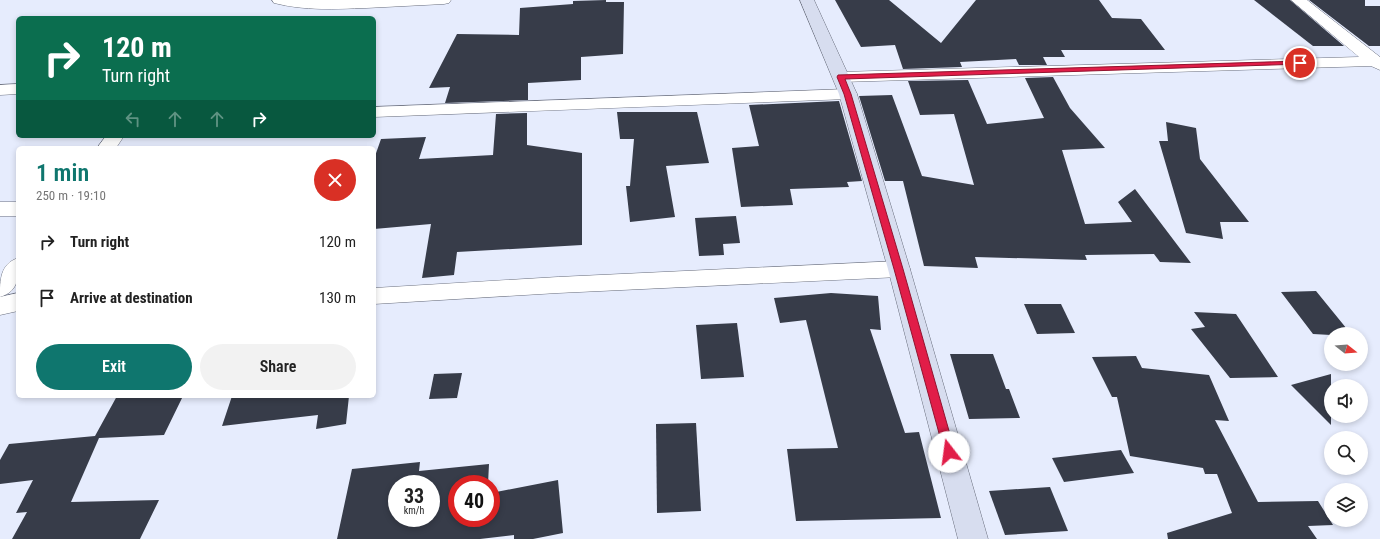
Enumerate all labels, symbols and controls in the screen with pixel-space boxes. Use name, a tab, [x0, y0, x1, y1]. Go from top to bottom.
text: 120 m	[102, 31, 172, 64]
icon: right	[36, 32, 88, 84]
pin	[1283, 46, 1317, 80]
icon: arrive	[1289, 52, 1311, 74]
text: Turn right	[102, 65, 170, 86]
icon: left	[122, 108, 144, 130]
icon: ahead	[164, 108, 186, 130]
icon: ahead	[206, 108, 228, 130]
icon: right	[248, 108, 270, 130]
text: 1 min	[36, 159, 89, 187]
button: close	[314, 159, 356, 201]
text: 250 m · 19:10	[36, 188, 106, 203]
icon: right	[36, 231, 58, 253]
text: Turn right	[70, 233, 129, 251]
text: 120 m	[319, 233, 356, 251]
icon: arrive	[36, 287, 58, 309]
text: Arrive at destination	[70, 289, 193, 307]
text: 130 m	[319, 289, 356, 307]
north arrow	[1324, 327, 1368, 371]
map controls	[1324, 327, 1368, 527]
button: Exit	[36, 344, 192, 390]
button: Share	[200, 344, 356, 390]
button: sound	[1324, 379, 1368, 423]
position arrow	[928, 431, 970, 473]
button: search	[1324, 431, 1368, 475]
speed limit sign: 40	[448, 475, 500, 527]
button: layers	[1324, 483, 1368, 527]
text: 33	[404, 484, 424, 508]
text: km/h	[404, 505, 424, 516]

